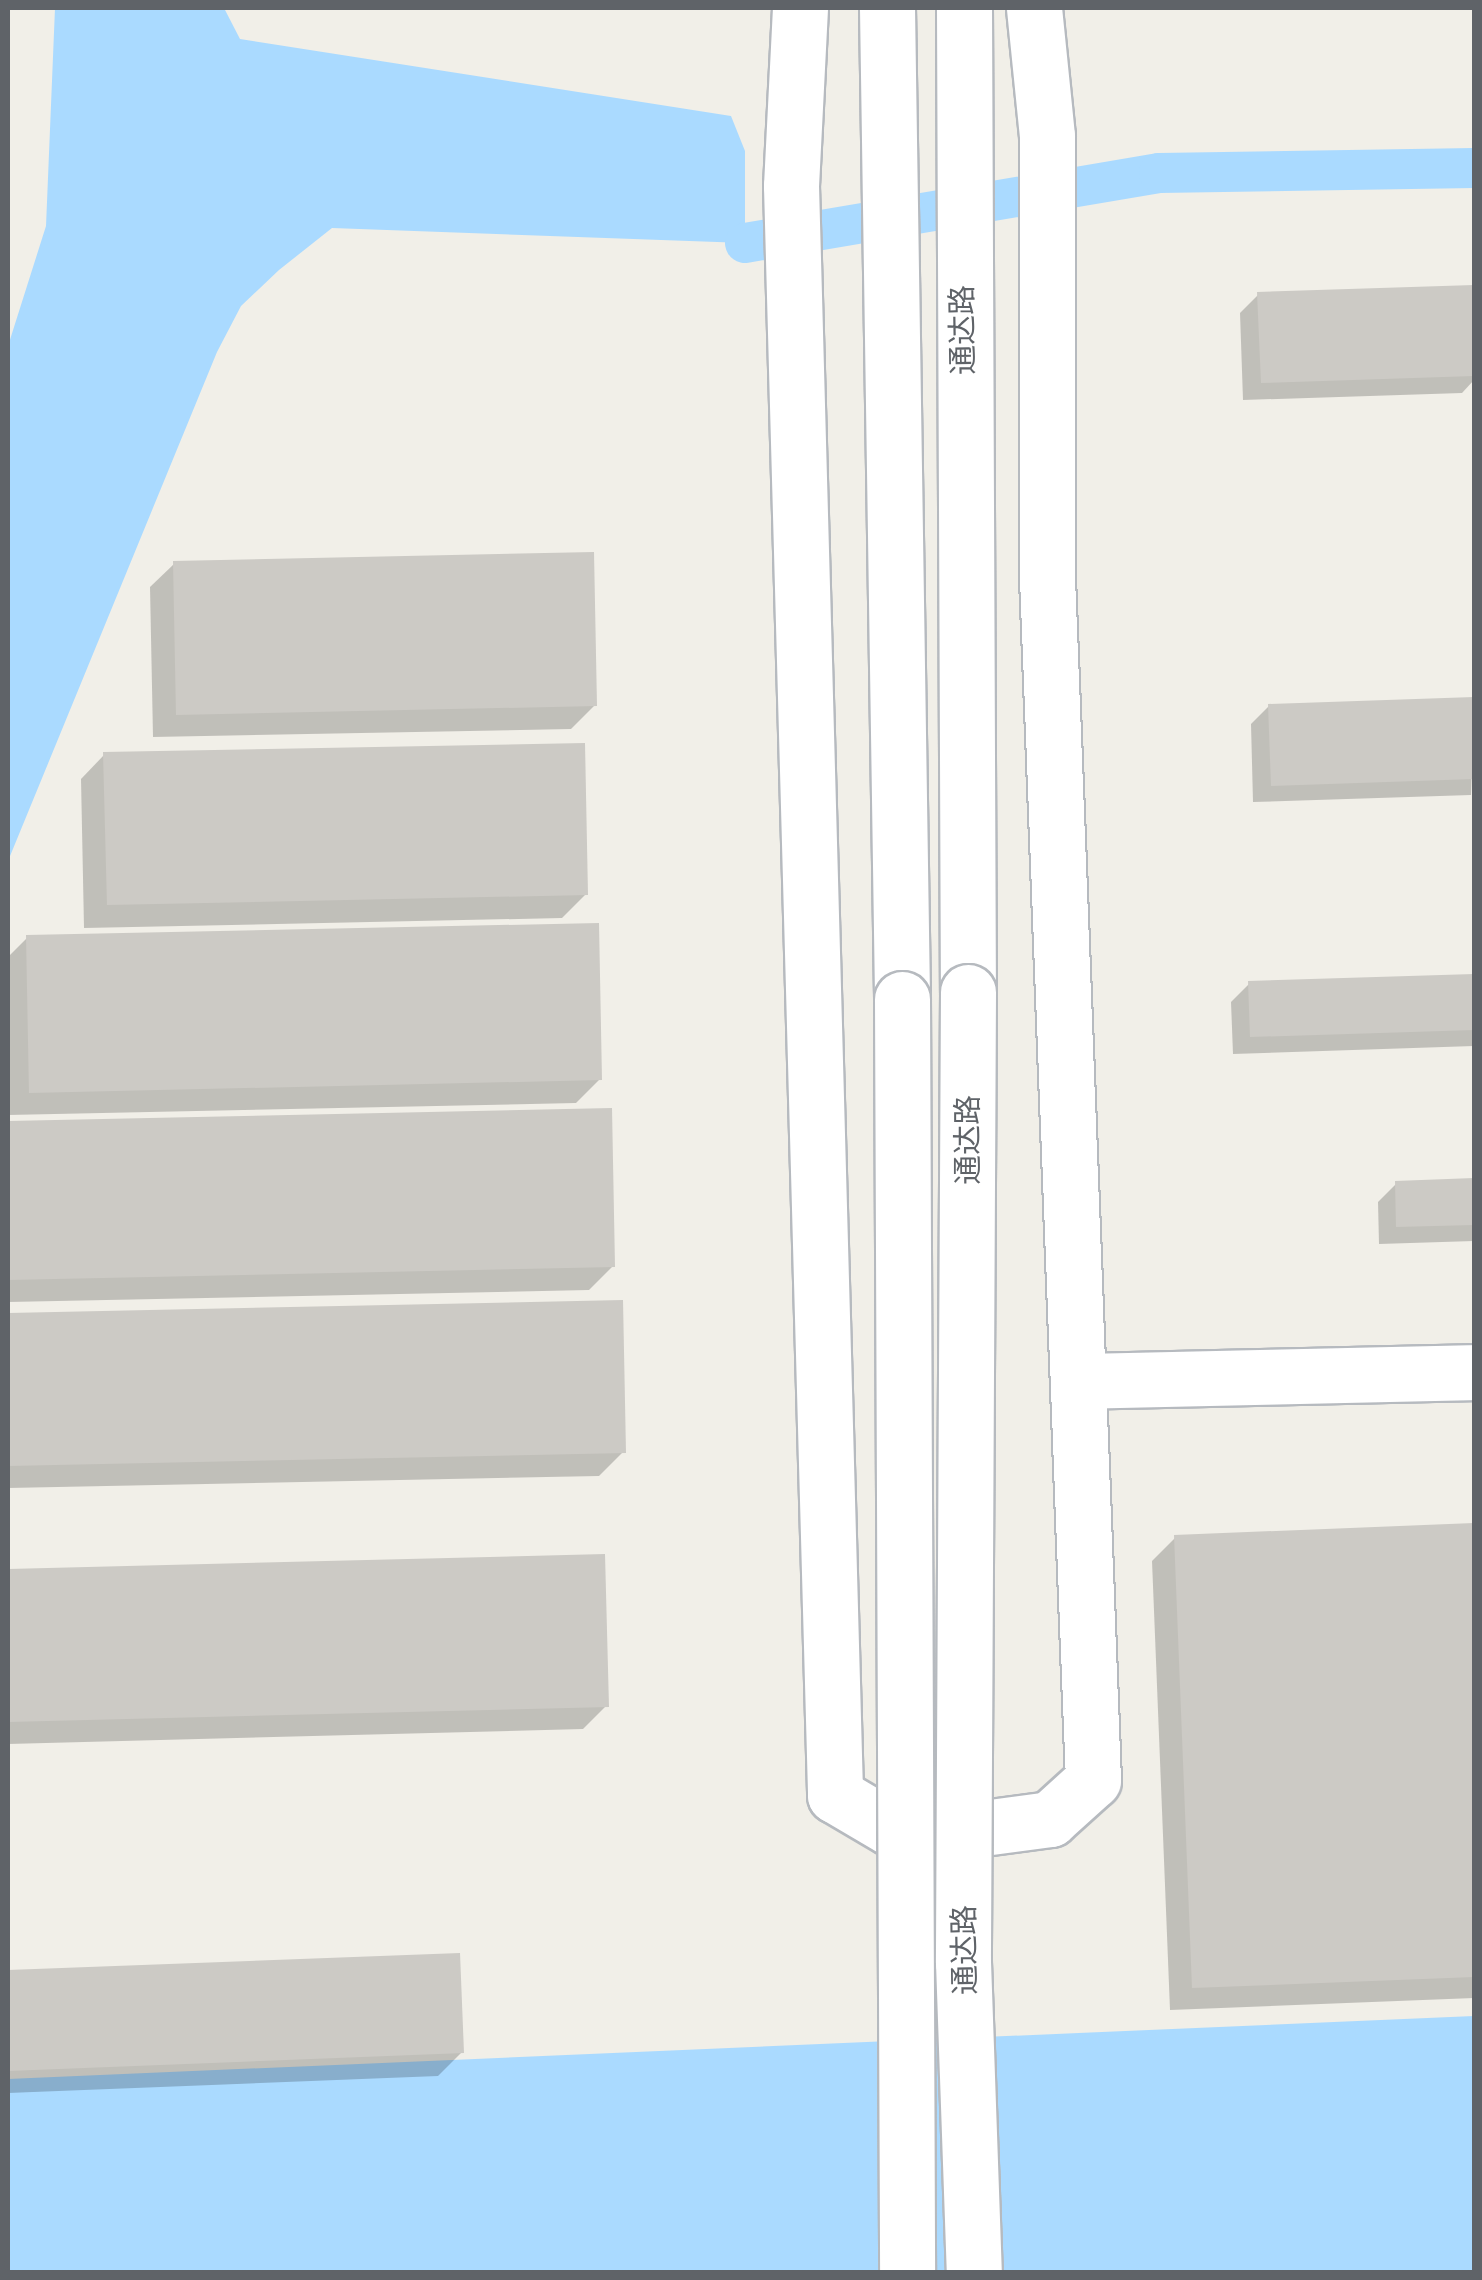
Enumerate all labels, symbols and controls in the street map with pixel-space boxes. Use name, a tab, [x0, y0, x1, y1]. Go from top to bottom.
street label: 通达路	[943, 285, 981, 375]
street label: 通达路	[949, 1095, 985, 1185]
street label: 通达路	[945, 1905, 983, 1995]

